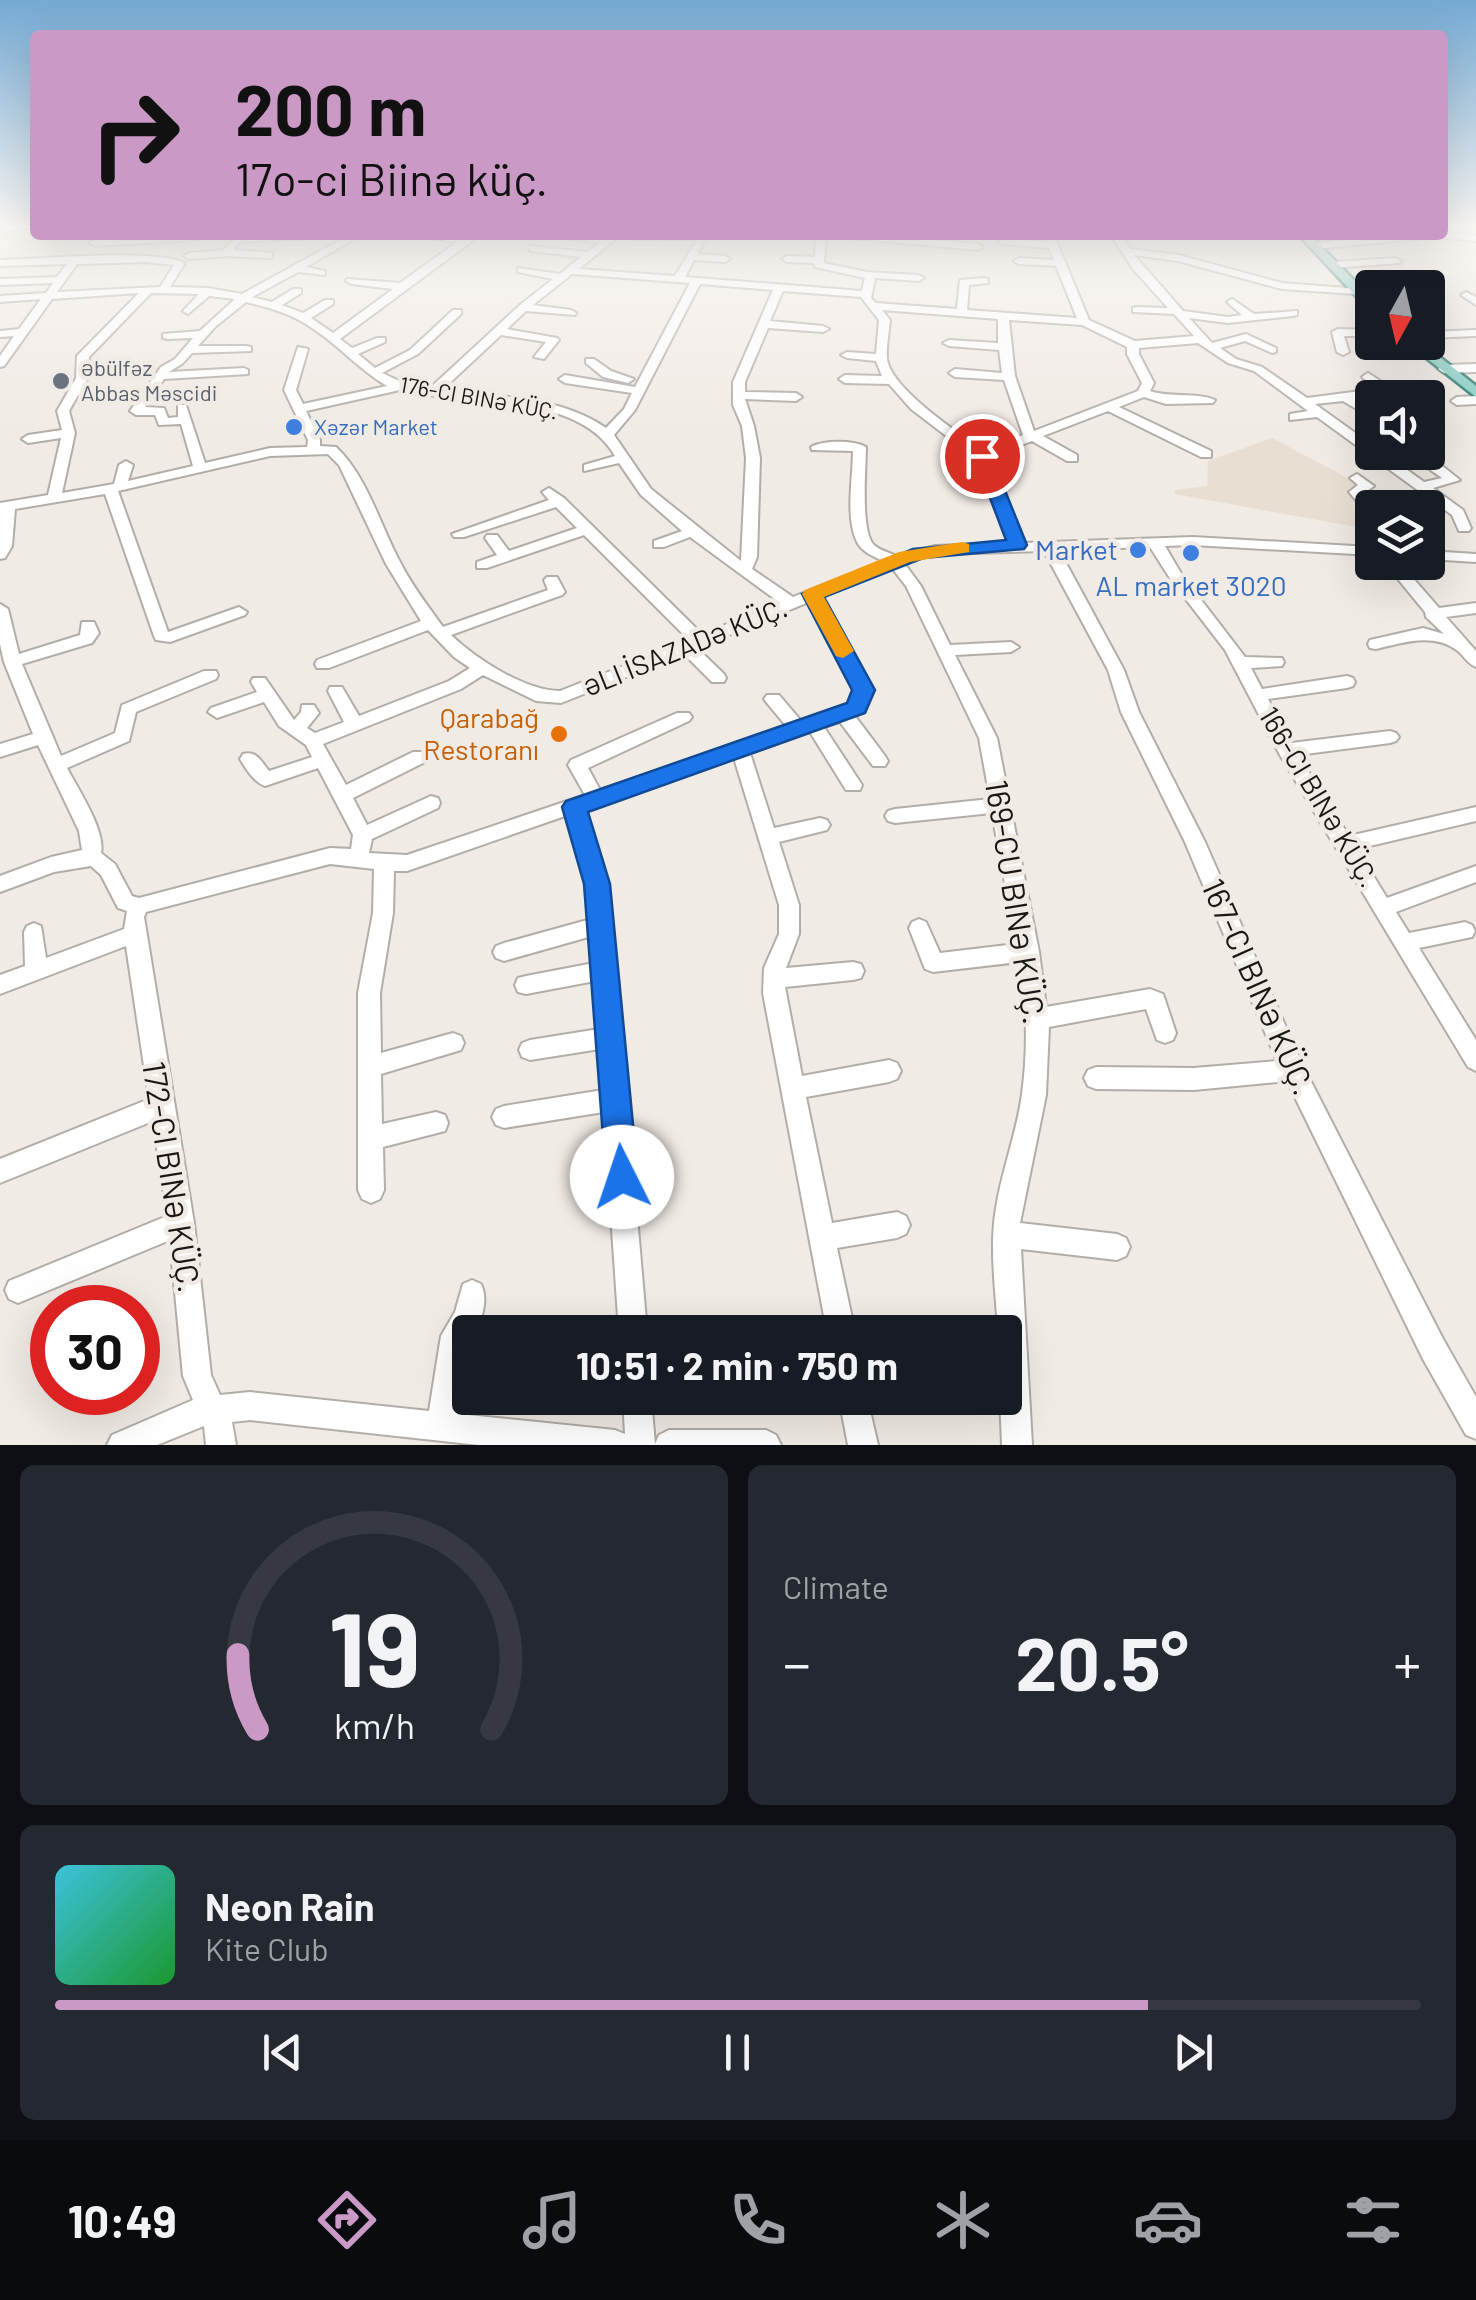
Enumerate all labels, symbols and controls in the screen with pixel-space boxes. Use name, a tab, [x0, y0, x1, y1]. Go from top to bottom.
text: 200 m	[235, 66, 426, 150]
icon: right	[70, 70, 200, 200]
text: 17o-ci Biinə küç.	[235, 151, 548, 205]
north arrow	[1355, 270, 1445, 360]
map controls	[1355, 270, 1445, 580]
place label: Əbülfəz Abbas Məscidi	[81, 354, 217, 405]
marker: Əbülfəz Abbas Məscidi	[50, 370, 72, 392]
street label: 176-CI BINƏ KÜÇ.	[398, 370, 560, 424]
button: sound	[1355, 380, 1445, 470]
place label: Xəzər Market	[314, 413, 438, 439]
pin	[940, 414, 1025, 499]
marker: Xəzər Market	[283, 416, 305, 438]
icon: arrive	[955, 429, 1010, 484]
button: layers	[1355, 490, 1445, 580]
place label: Market	[1035, 532, 1118, 566]
marker: Market	[1127, 539, 1149, 561]
marker: AL market 3020	[1180, 542, 1202, 564]
place label: AL market 3020	[1095, 568, 1287, 602]
street label: ƏLI İSAZADƏ KÜÇ.	[577, 590, 792, 703]
place label: Qarabağ Restoranı	[423, 700, 539, 766]
street label: 166-CI BINƏ KÜÇ.	[1253, 700, 1387, 893]
marker: Qarabağ Restoranı	[548, 723, 570, 745]
street label: 169-CU BINƏ KÜÇ.	[979, 777, 1055, 1026]
street label: 167-CI BINƏ KÜÇ.	[1195, 872, 1324, 1100]
street label: 172-CI BINƏ KÜÇ.	[136, 1058, 210, 1295]
position arrow	[570, 1125, 674, 1229]
speed limit sign: 30	[30, 1285, 160, 1415]
text: 10:51 · 2 min · 750 m	[576, 1342, 898, 1388]
text: Climate	[783, 1567, 889, 1605]
text: 19	[328, 1583, 420, 1708]
text: 20.5°	[1015, 1616, 1189, 1706]
text: −	[783, 1629, 811, 1695]
text: +	[1393, 1629, 1421, 1695]
text: km/h	[334, 1703, 414, 1746]
text: Neon Rain	[205, 1883, 374, 1929]
text: Kite Club	[205, 1929, 329, 1967]
icon: previous	[255, 2025, 310, 2080]
icon: pause	[710, 2025, 765, 2080]
icon: next	[1166, 2025, 1221, 2080]
icon: directions	[312, 2185, 382, 2255]
icon: music	[517, 2185, 587, 2255]
icon: phone	[723, 2185, 793, 2255]
icon: climate	[928, 2185, 998, 2255]
icon: car	[1133, 2185, 1203, 2255]
icon: filters	[1338, 2185, 1408, 2255]
text: 10:49	[68, 2193, 177, 2247]

